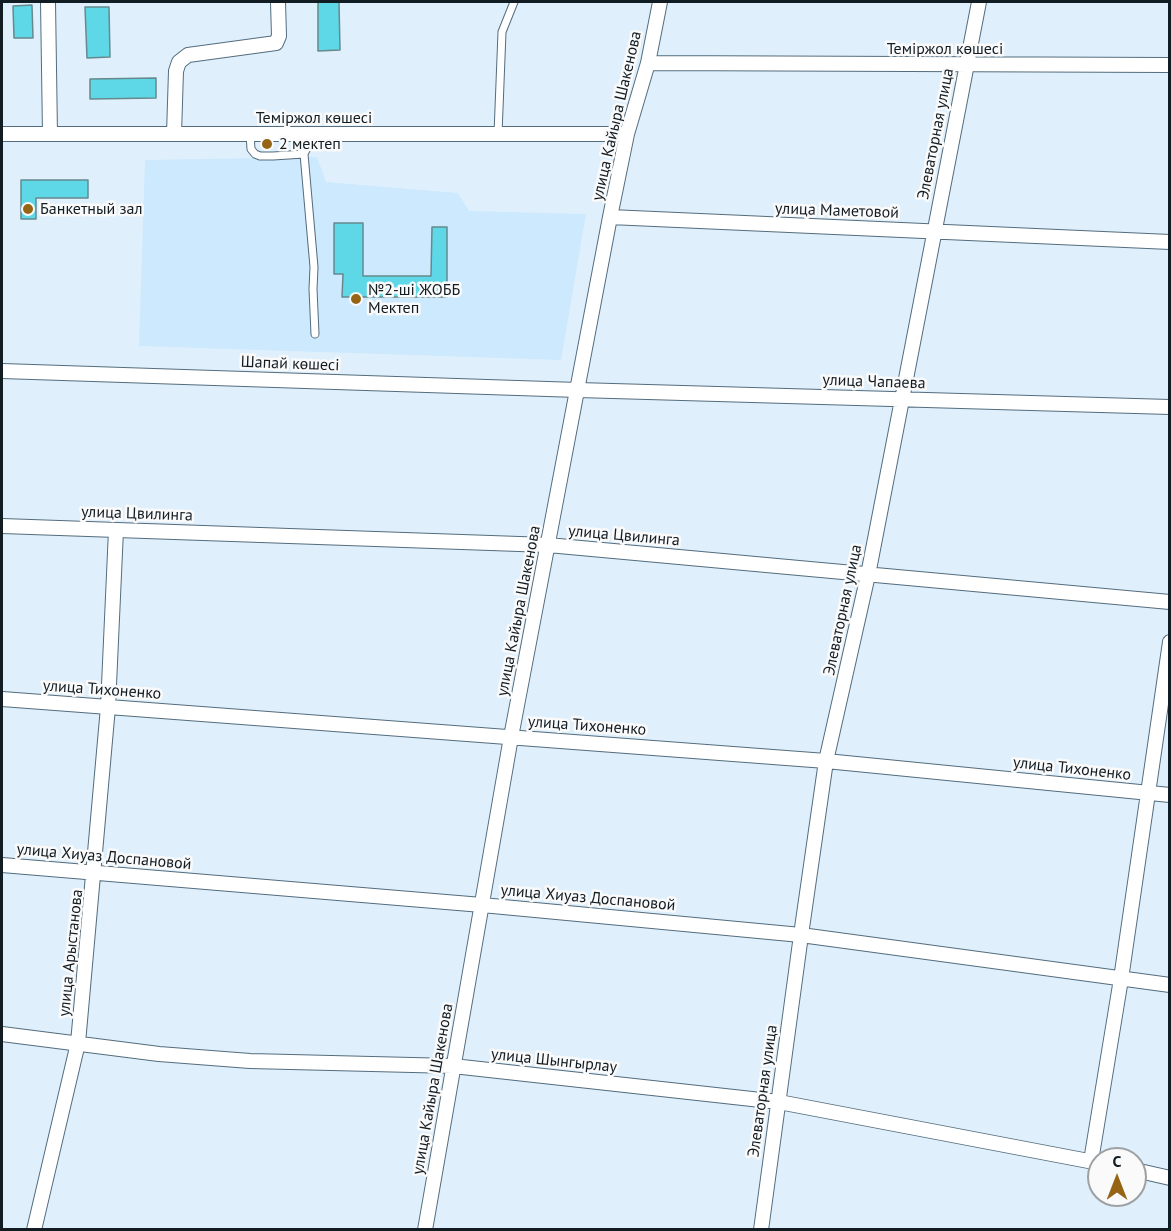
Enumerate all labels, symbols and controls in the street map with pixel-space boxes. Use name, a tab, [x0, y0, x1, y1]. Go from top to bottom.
street label: улица Кайыра Шакенова	[588, 29, 646, 203]
street label: Теміржол көшесі	[887, 39, 1003, 59]
street label: Элеваторная улица	[914, 67, 958, 201]
street label: Теміржол көшесі	[256, 108, 372, 128]
place label: 2 мектеп	[279, 134, 341, 154]
marker: 2 мектеп	[260, 137, 274, 151]
place label: Банкетный зал	[40, 199, 143, 219]
street label: улица Маметовой	[775, 199, 899, 223]
marker: Банкетный зал	[21, 202, 35, 216]
place label: №2-ші ЖОББ Мектеп	[368, 280, 460, 318]
marker: №2-ші ЖОББ Мектеп	[349, 292, 363, 306]
street label: Шапай көшесі	[240, 353, 340, 375]
street label: улица Чапаева	[822, 371, 926, 393]
street label: улица Цвилинга	[81, 502, 193, 526]
street label: улица Цвилинга	[567, 522, 681, 550]
street label: улица Кайыра Шакенова	[493, 524, 545, 698]
street label: Элеваторная улица	[820, 543, 866, 677]
street label: улица Тихоненко	[42, 676, 162, 704]
street label: улица Тихоненко	[527, 712, 647, 740]
street label: улица Тихоненко	[1012, 753, 1132, 785]
street label: улица Хиуаз Доспановой	[16, 840, 192, 874]
street label: улица Хиуаз Доспановой	[500, 881, 676, 915]
street label: улица Арыстанова	[55, 888, 87, 1018]
street label: улица Кайыра Шакенова	[408, 1002, 458, 1176]
street label: Элеваторная улица	[744, 1024, 782, 1158]
street label: улица Шынгырлау	[490, 1045, 618, 1077]
north arrow	[1087, 1147, 1147, 1207]
text: С	[1113, 1151, 1121, 1171]

